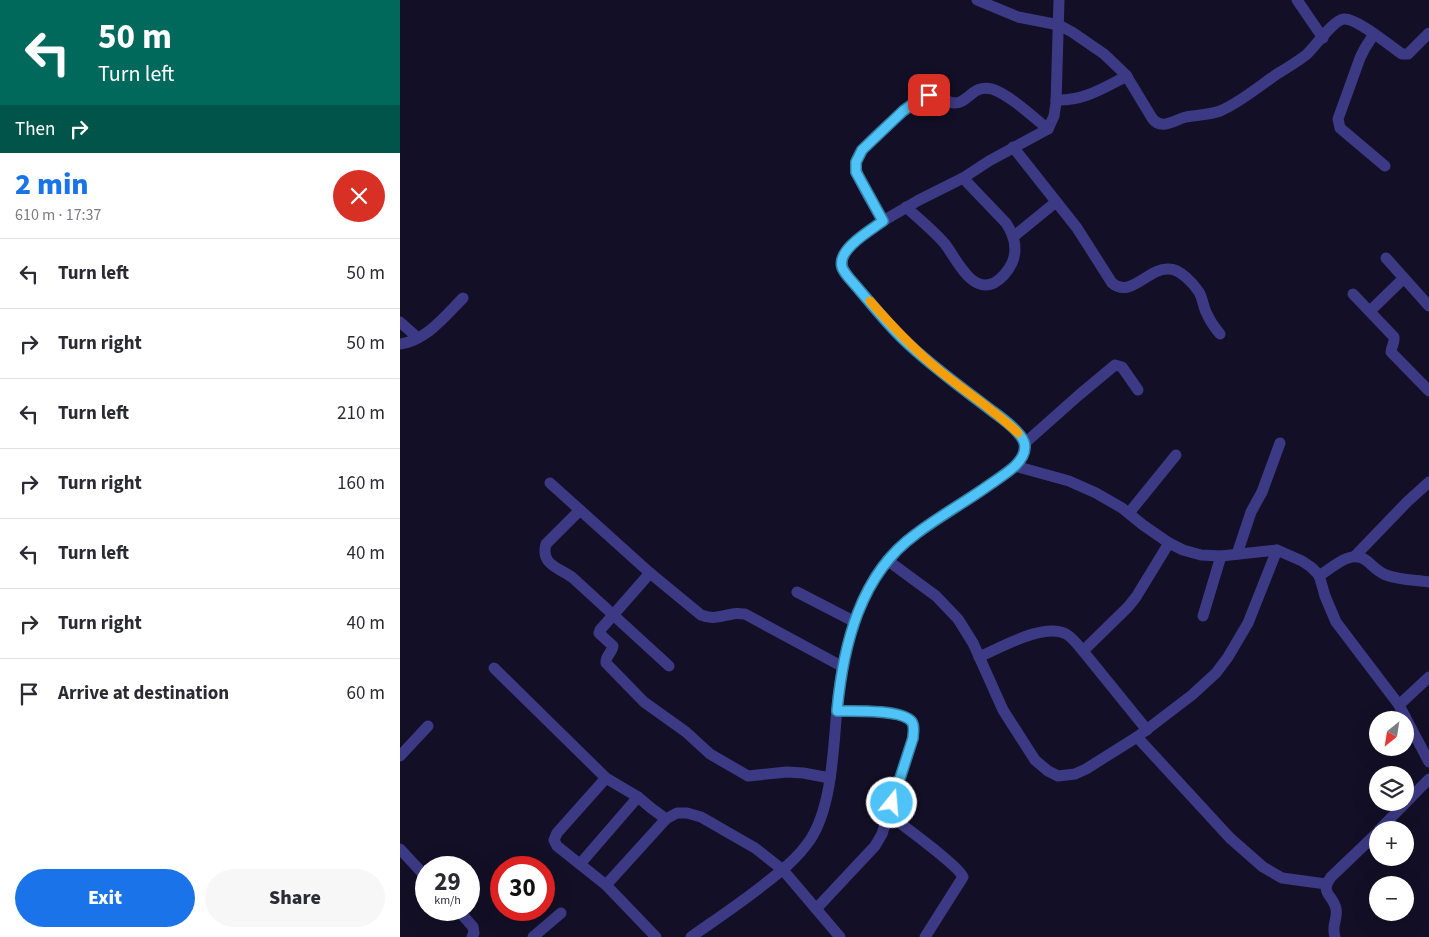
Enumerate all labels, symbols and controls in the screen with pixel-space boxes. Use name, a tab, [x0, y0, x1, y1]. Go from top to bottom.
text: 50 m	[98, 12, 172, 62]
icon: left	[15, 20, 80, 85]
text: Turn left	[98, 58, 174, 90]
pin	[908, 74, 950, 116]
icon: arrive	[915, 81, 943, 109]
icon: right	[65, 115, 93, 143]
text: Then	[15, 116, 55, 143]
text: 2 min	[15, 163, 89, 206]
button: close	[333, 170, 385, 222]
text: 610 m · 17:37	[15, 204, 102, 226]
icon: left	[15, 260, 43, 288]
text: Turn left	[58, 260, 129, 287]
text: 50 m	[347, 260, 385, 287]
icon: right	[15, 330, 43, 358]
text: Turn right	[58, 330, 142, 357]
text: 50 m	[347, 330, 385, 357]
icon: left	[15, 400, 43, 428]
text: Turn left	[58, 400, 129, 427]
text: 210 m	[337, 400, 385, 427]
icon: right	[15, 470, 43, 498]
text: Turn right	[58, 470, 142, 497]
text: 160 m	[337, 470, 385, 497]
icon: left	[15, 540, 43, 568]
text: Turn left	[58, 540, 129, 567]
text: 40 m	[347, 540, 385, 567]
icon: right	[15, 610, 43, 638]
text: Turn right	[58, 610, 142, 637]
text: 40 m	[347, 610, 385, 637]
icon: arrive	[15, 680, 43, 708]
text: Arrive at destination	[58, 680, 229, 707]
text: 60 m	[347, 680, 385, 707]
north arrow	[1369, 711, 1414, 756]
map controls	[1369, 711, 1414, 921]
button: layers	[1369, 766, 1414, 811]
position arrow	[865, 776, 917, 828]
button: +	[1369, 821, 1414, 866]
speed limit sign: 30	[490, 856, 555, 921]
text: 29	[434, 864, 461, 900]
button: Exit	[15, 869, 195, 927]
button: Share	[205, 869, 385, 927]
button: −	[1369, 876, 1414, 921]
text: km/h	[434, 892, 461, 909]

